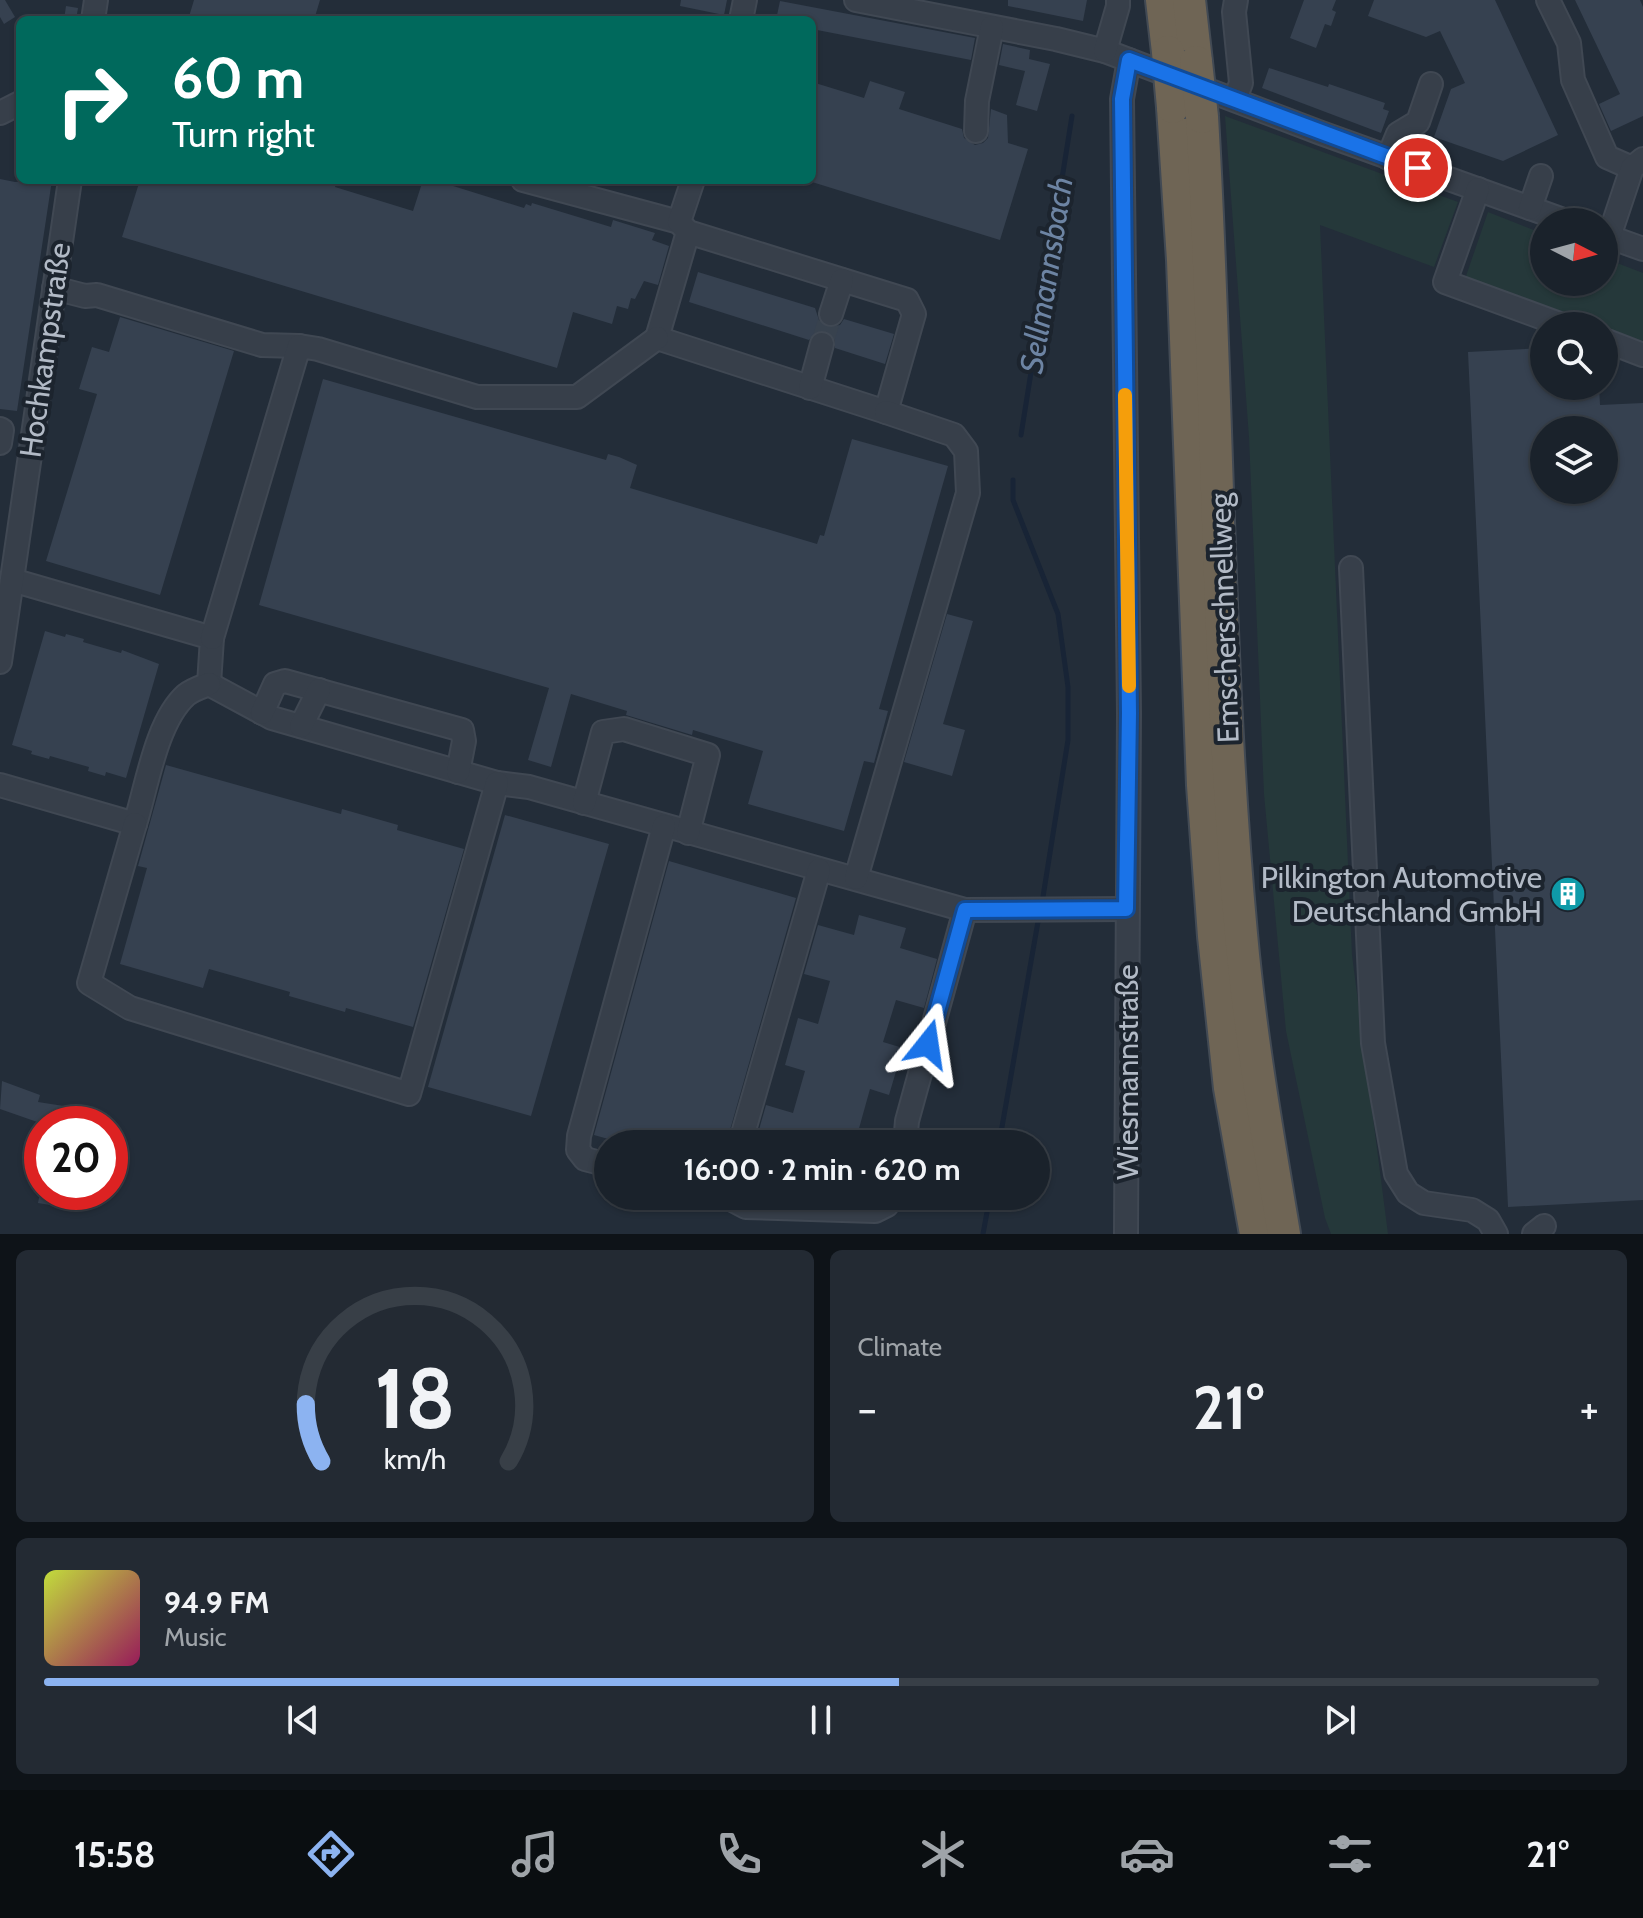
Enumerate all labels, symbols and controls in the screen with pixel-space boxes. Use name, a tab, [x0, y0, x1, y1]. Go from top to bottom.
text: 60 m	[172, 44, 304, 112]
icon: right	[40, 48, 144, 152]
text: Turn right	[172, 112, 315, 156]
pin	[1384, 134, 1452, 202]
icon: arrive	[1396, 146, 1440, 190]
water label: Sellmannsbach	[1011, 174, 1081, 376]
north arrow	[1530, 208, 1618, 296]
map controls	[1530, 208, 1618, 504]
street label: Hochkampstraße	[12, 240, 78, 460]
button: search	[1530, 312, 1618, 400]
button: layers	[1530, 416, 1618, 504]
street label: Emscherschnellweg	[1201, 491, 1247, 744]
place label: Pilkington Automotive Deutschland GmbH	[1261, 859, 1542, 930]
building icon: Pilkington Automotive Deutschland GmbH	[1549, 875, 1587, 913]
street label: Wiesmannstraße	[1109, 964, 1146, 1180]
position arrow	[886, 1002, 970, 1086]
speed limit sign: 20	[24, 1106, 128, 1210]
text: 16:00 · 2 min · 620 m	[683, 1151, 961, 1188]
text: Climate	[858, 1331, 942, 1363]
text: 18	[374, 1348, 455, 1449]
text: 21°	[1193, 1371, 1264, 1444]
text: −	[858, 1382, 877, 1435]
text: +	[1580, 1382, 1599, 1435]
text: km/h	[383, 1441, 446, 1476]
text: 94.9 FM	[164, 1584, 270, 1621]
text: Music	[164, 1621, 227, 1653]
icon: previous	[281, 1698, 325, 1742]
icon: pause	[799, 1698, 843, 1742]
icon: next	[1318, 1698, 1362, 1742]
icon: directions	[303, 1826, 359, 1882]
icon: music	[507, 1826, 563, 1882]
icon: phone	[711, 1826, 767, 1882]
icon: climate	[915, 1826, 971, 1882]
icon: car	[1119, 1826, 1175, 1882]
icon: filters	[1322, 1826, 1378, 1882]
text: 15:58	[74, 1832, 156, 1876]
text: 21°	[1526, 1832, 1569, 1876]

